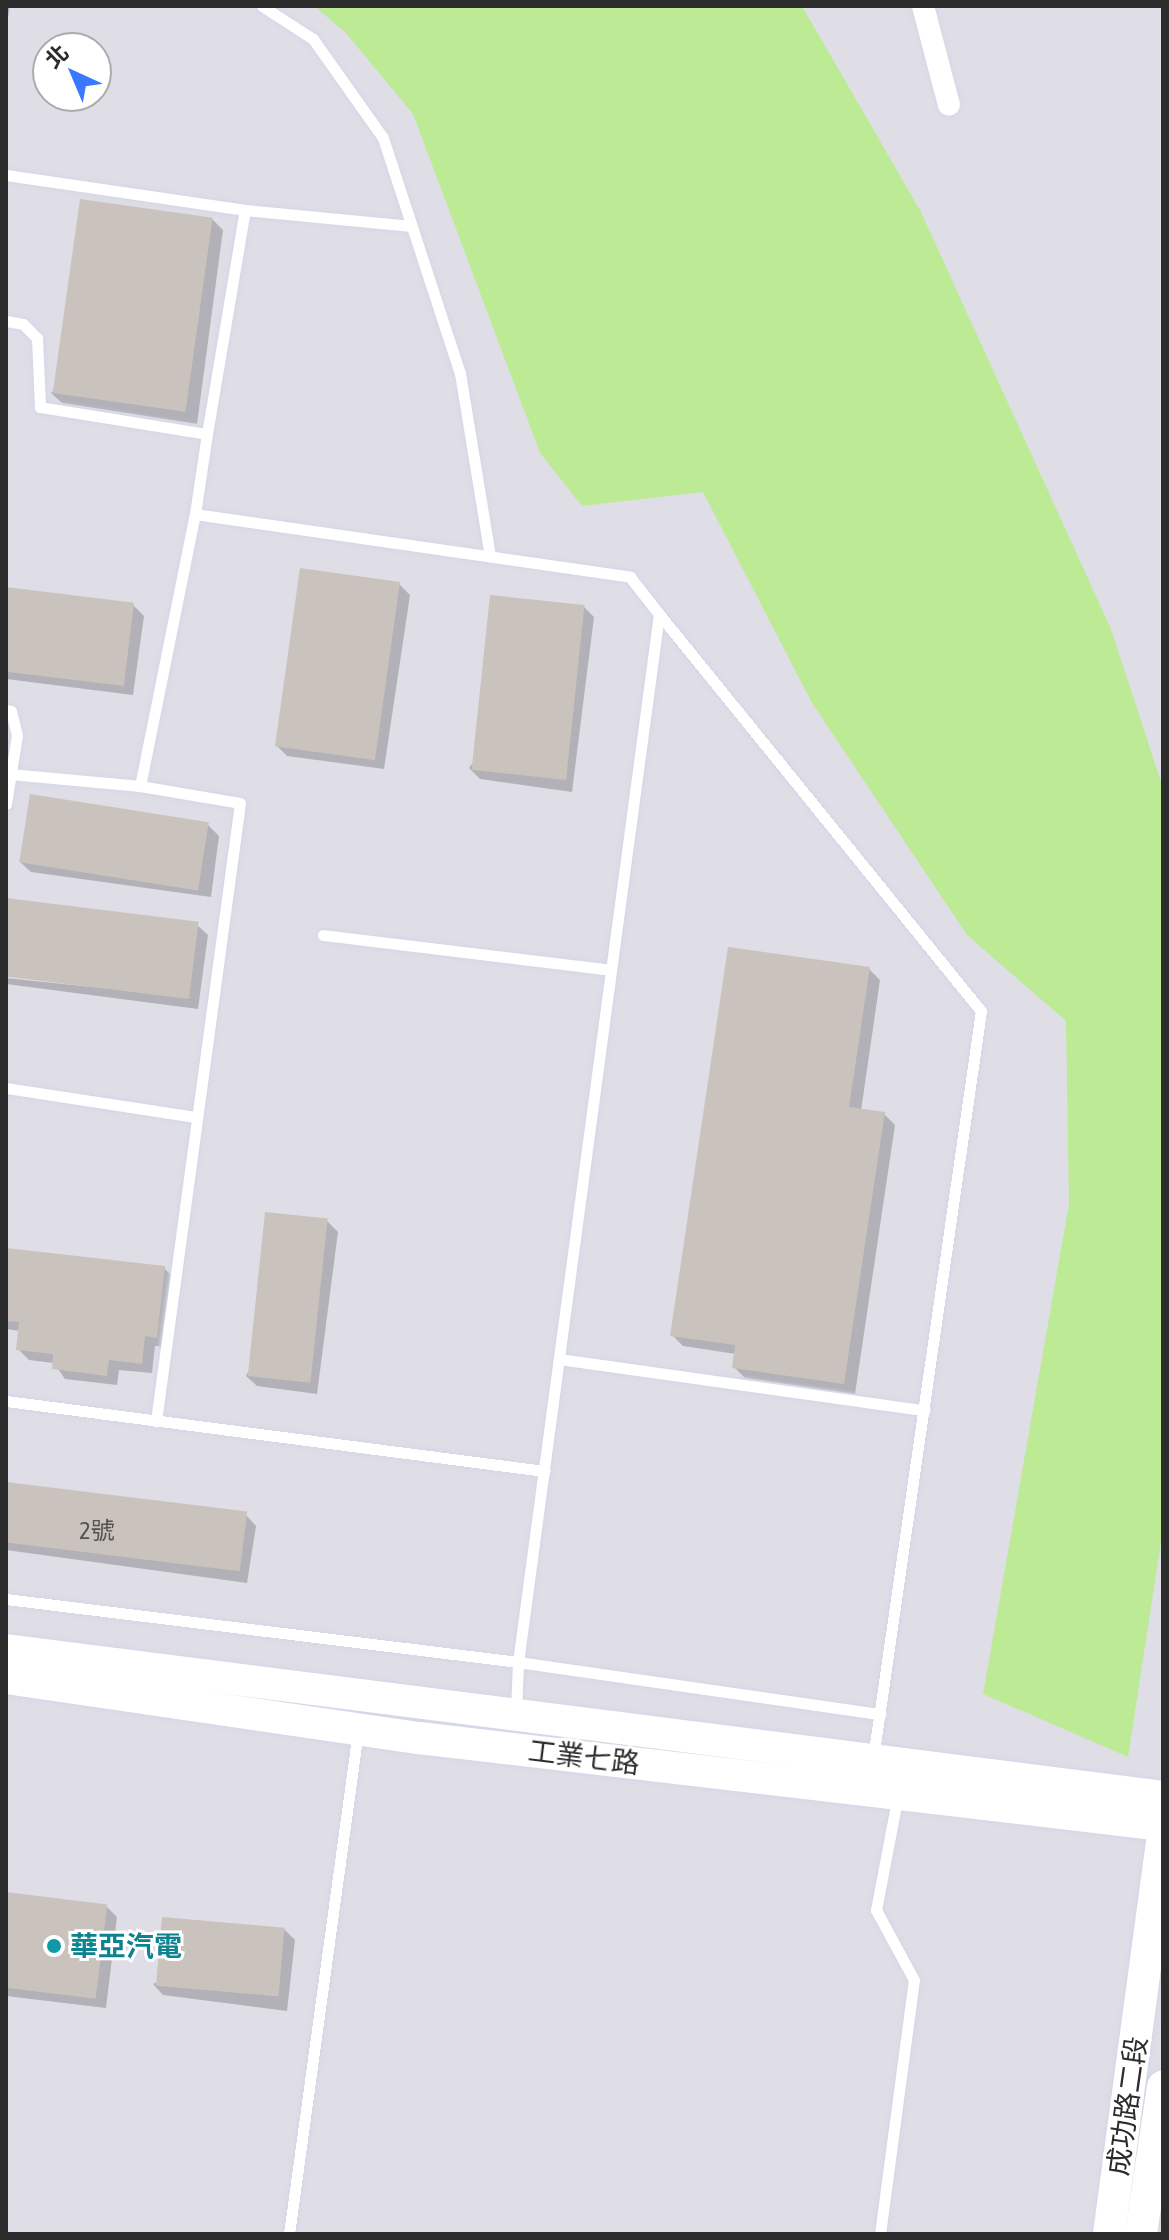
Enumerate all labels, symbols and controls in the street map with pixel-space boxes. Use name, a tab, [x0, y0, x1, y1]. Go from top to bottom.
north arrow	[32, 32, 112, 112]
text: 北	[40, 39, 74, 73]
house number: 2號	[79, 1517, 115, 1545]
street label: 工業七路	[526, 1734, 642, 1780]
place label: 華亞汽電	[70, 1929, 182, 1963]
marker: 華亞汽電	[45, 1937, 63, 1955]
street label: 成功路二段	[1101, 2034, 1153, 2178]

